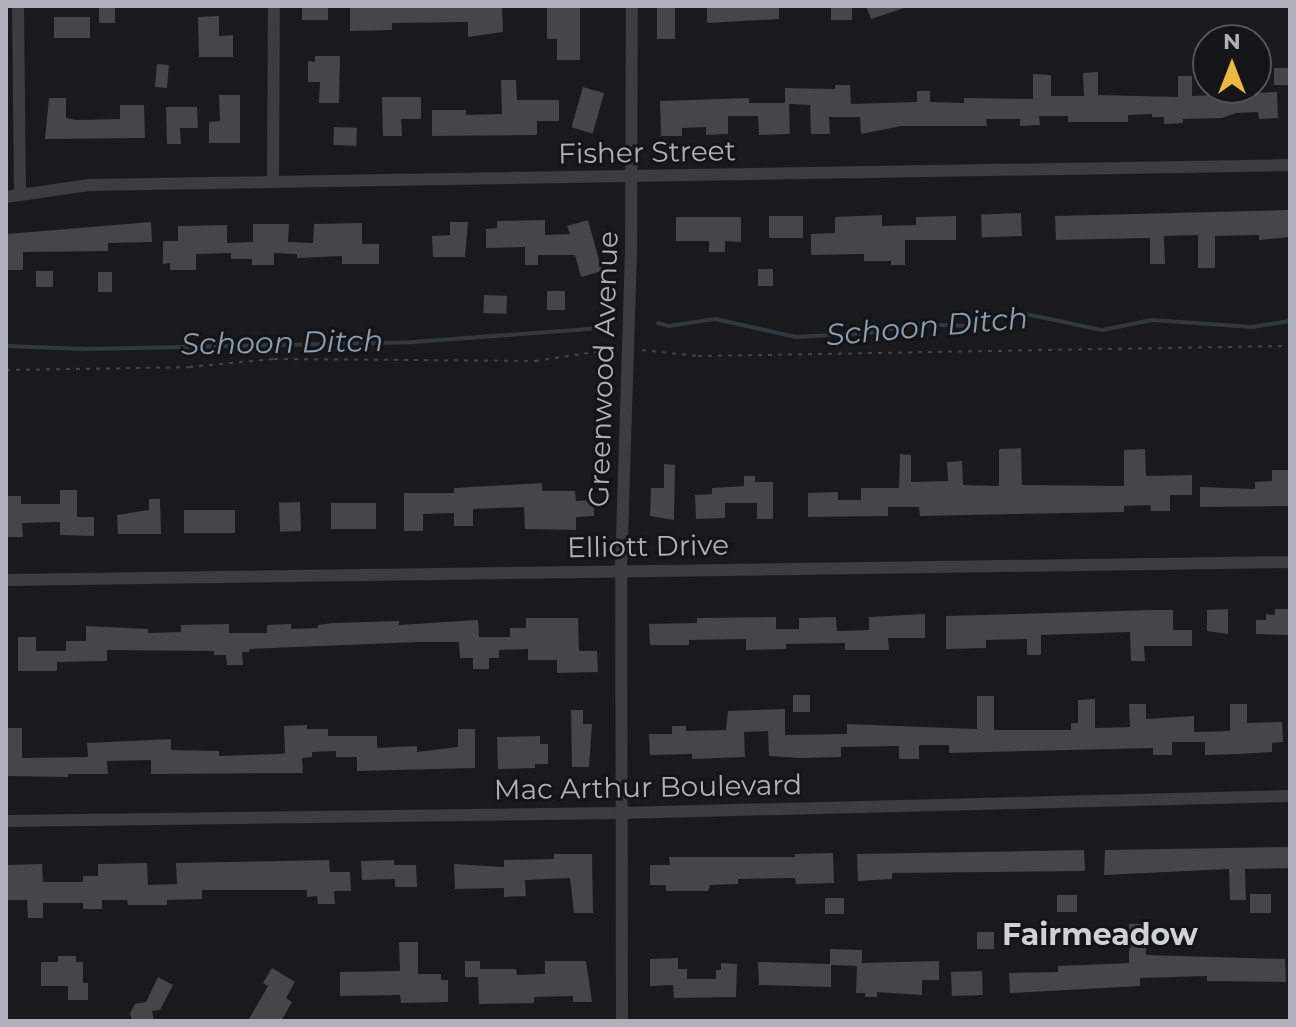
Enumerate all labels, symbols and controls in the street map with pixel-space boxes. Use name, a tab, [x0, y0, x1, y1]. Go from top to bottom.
north arrow	[1192, 24, 1272, 104]
text: N	[1223, 28, 1241, 55]
street label: Fisher Street	[558, 134, 736, 170]
street label: Greenwood Avenue	[581, 230, 625, 508]
water label: Schoon Ditch	[825, 300, 1029, 354]
water label: Schoon Ditch	[180, 323, 384, 363]
street label: Elliott Drive	[567, 528, 729, 564]
street label: Mac Arthur Boulevard	[494, 768, 802, 806]
district label: Fairmeadow	[1002, 917, 1198, 953]

